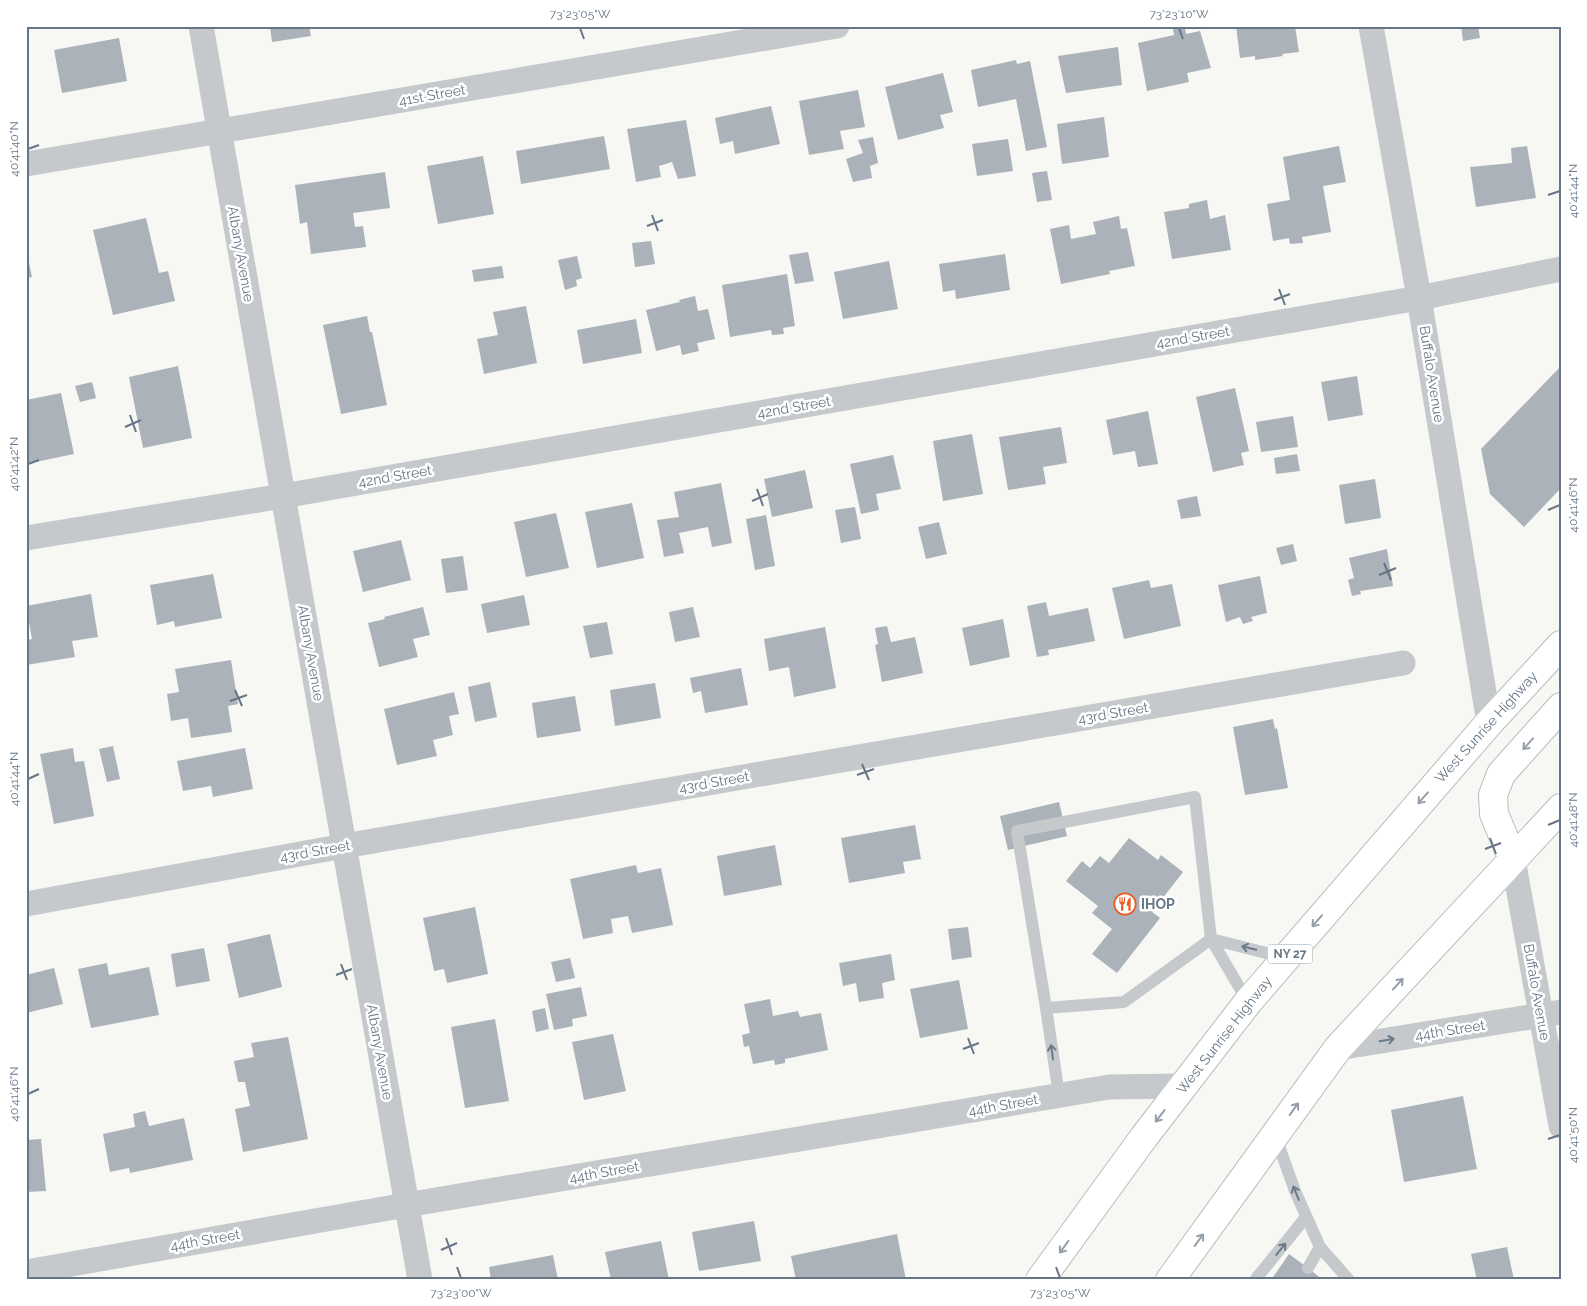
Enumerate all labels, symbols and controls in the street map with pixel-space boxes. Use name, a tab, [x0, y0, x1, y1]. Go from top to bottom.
text: 73°23'05"W	[550, 7, 611, 21]
text: 73°23'10"W	[1149, 7, 1209, 21]
street label: 41st Street	[397, 81, 467, 109]
text: 40°41'40"N	[7, 121, 21, 177]
text: 40°41'44"N	[1566, 164, 1580, 218]
street label: Albany Avenue	[225, 205, 257, 303]
street label: 42nd Street	[1155, 323, 1231, 351]
street label: Buffalo Avenue	[1416, 324, 1448, 424]
street label: 42nd Street	[756, 393, 832, 421]
text: 40°41'42"N	[7, 437, 21, 491]
street label: 42nd Street	[357, 462, 433, 490]
text: 40°41'46"N	[1566, 477, 1580, 533]
street label: Albany Avenue	[295, 604, 327, 702]
street label: West Sunrise Highway	[1432, 668, 1541, 786]
street label: 43rd Street	[1077, 699, 1150, 727]
one-way arrow	[1522, 737, 1534, 750]
text: 40°41'44"N	[7, 752, 21, 806]
street label: 43rd Street	[678, 768, 751, 796]
one-way arrow	[1418, 792, 1429, 805]
text: 40°41'48"N	[1566, 792, 1580, 848]
street label: 43rd Street	[279, 837, 352, 865]
restaurant icon: IHOP	[1113, 892, 1137, 916]
place label: IHOP	[1141, 896, 1175, 912]
one-way arrow	[1312, 915, 1323, 928]
street label: Buffalo Avenue	[1521, 942, 1553, 1042]
one-way arrow	[1241, 943, 1257, 952]
road number: NY 27	[1268, 944, 1312, 964]
street label: West Sunrise Highway	[1173, 973, 1275, 1097]
one-way arrow	[1392, 977, 1404, 990]
street label: Albany Avenue	[364, 1003, 396, 1101]
street label: 44th Street	[1414, 1017, 1486, 1043]
one-way arrow	[1378, 1035, 1394, 1045]
one-way arrow	[1047, 1044, 1057, 1060]
text: 40°41'46"N	[7, 1066, 21, 1122]
street label: 44th Street	[967, 1091, 1039, 1119]
one-way arrow	[1289, 1102, 1299, 1116]
text: 40°41'50"N	[1566, 1107, 1580, 1163]
one-way arrow	[1155, 1109, 1166, 1122]
street label: 44th Street	[568, 1158, 640, 1186]
one-way arrow	[1291, 1186, 1300, 1201]
street label: 44th Street	[169, 1226, 241, 1254]
one-way arrow	[1194, 1233, 1204, 1247]
one-way arrow	[1059, 1239, 1069, 1253]
one-way arrow	[1275, 1242, 1286, 1255]
text: 73°23'00"W	[430, 1286, 492, 1300]
text: 73°23'05"W	[1030, 1286, 1091, 1300]

